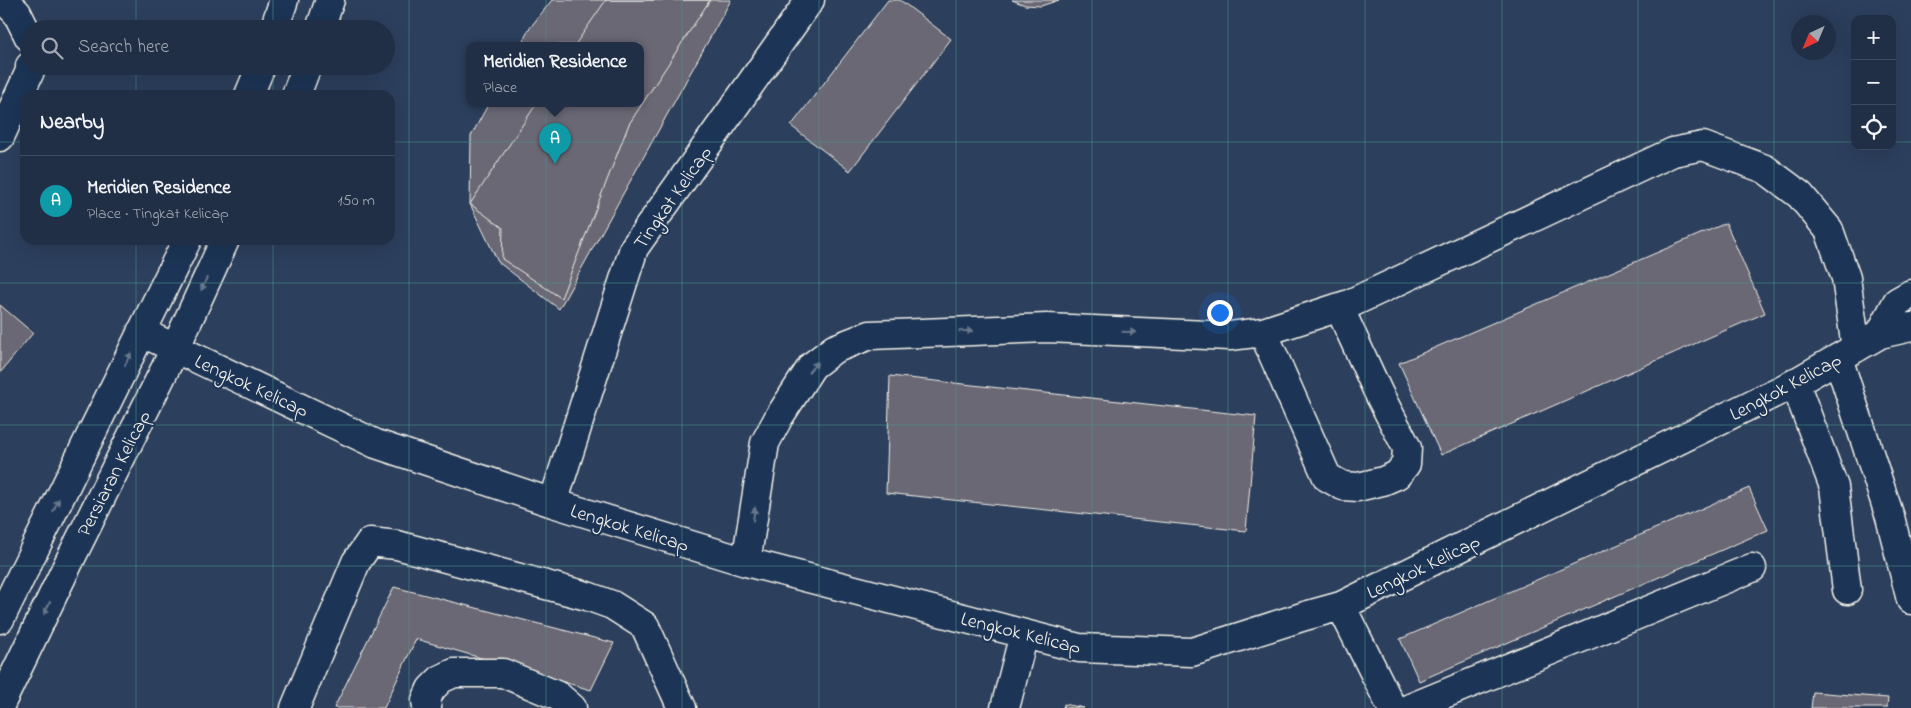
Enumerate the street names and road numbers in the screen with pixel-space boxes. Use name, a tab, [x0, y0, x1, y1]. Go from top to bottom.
street label: Tingkat Kelicap	[628, 141, 721, 257]
street label: Lengkok Kelicap	[1725, 346, 1848, 431]
street label: Lengkok Kelicap	[189, 348, 313, 427]
street label: Persiaran Kelicap	[71, 406, 160, 542]
street label: Lengkok Kelicap	[566, 498, 692, 562]
street label: Lengkok Kelicap	[1362, 528, 1486, 609]
street label: Lengkok Kelicap	[957, 605, 1084, 664]

